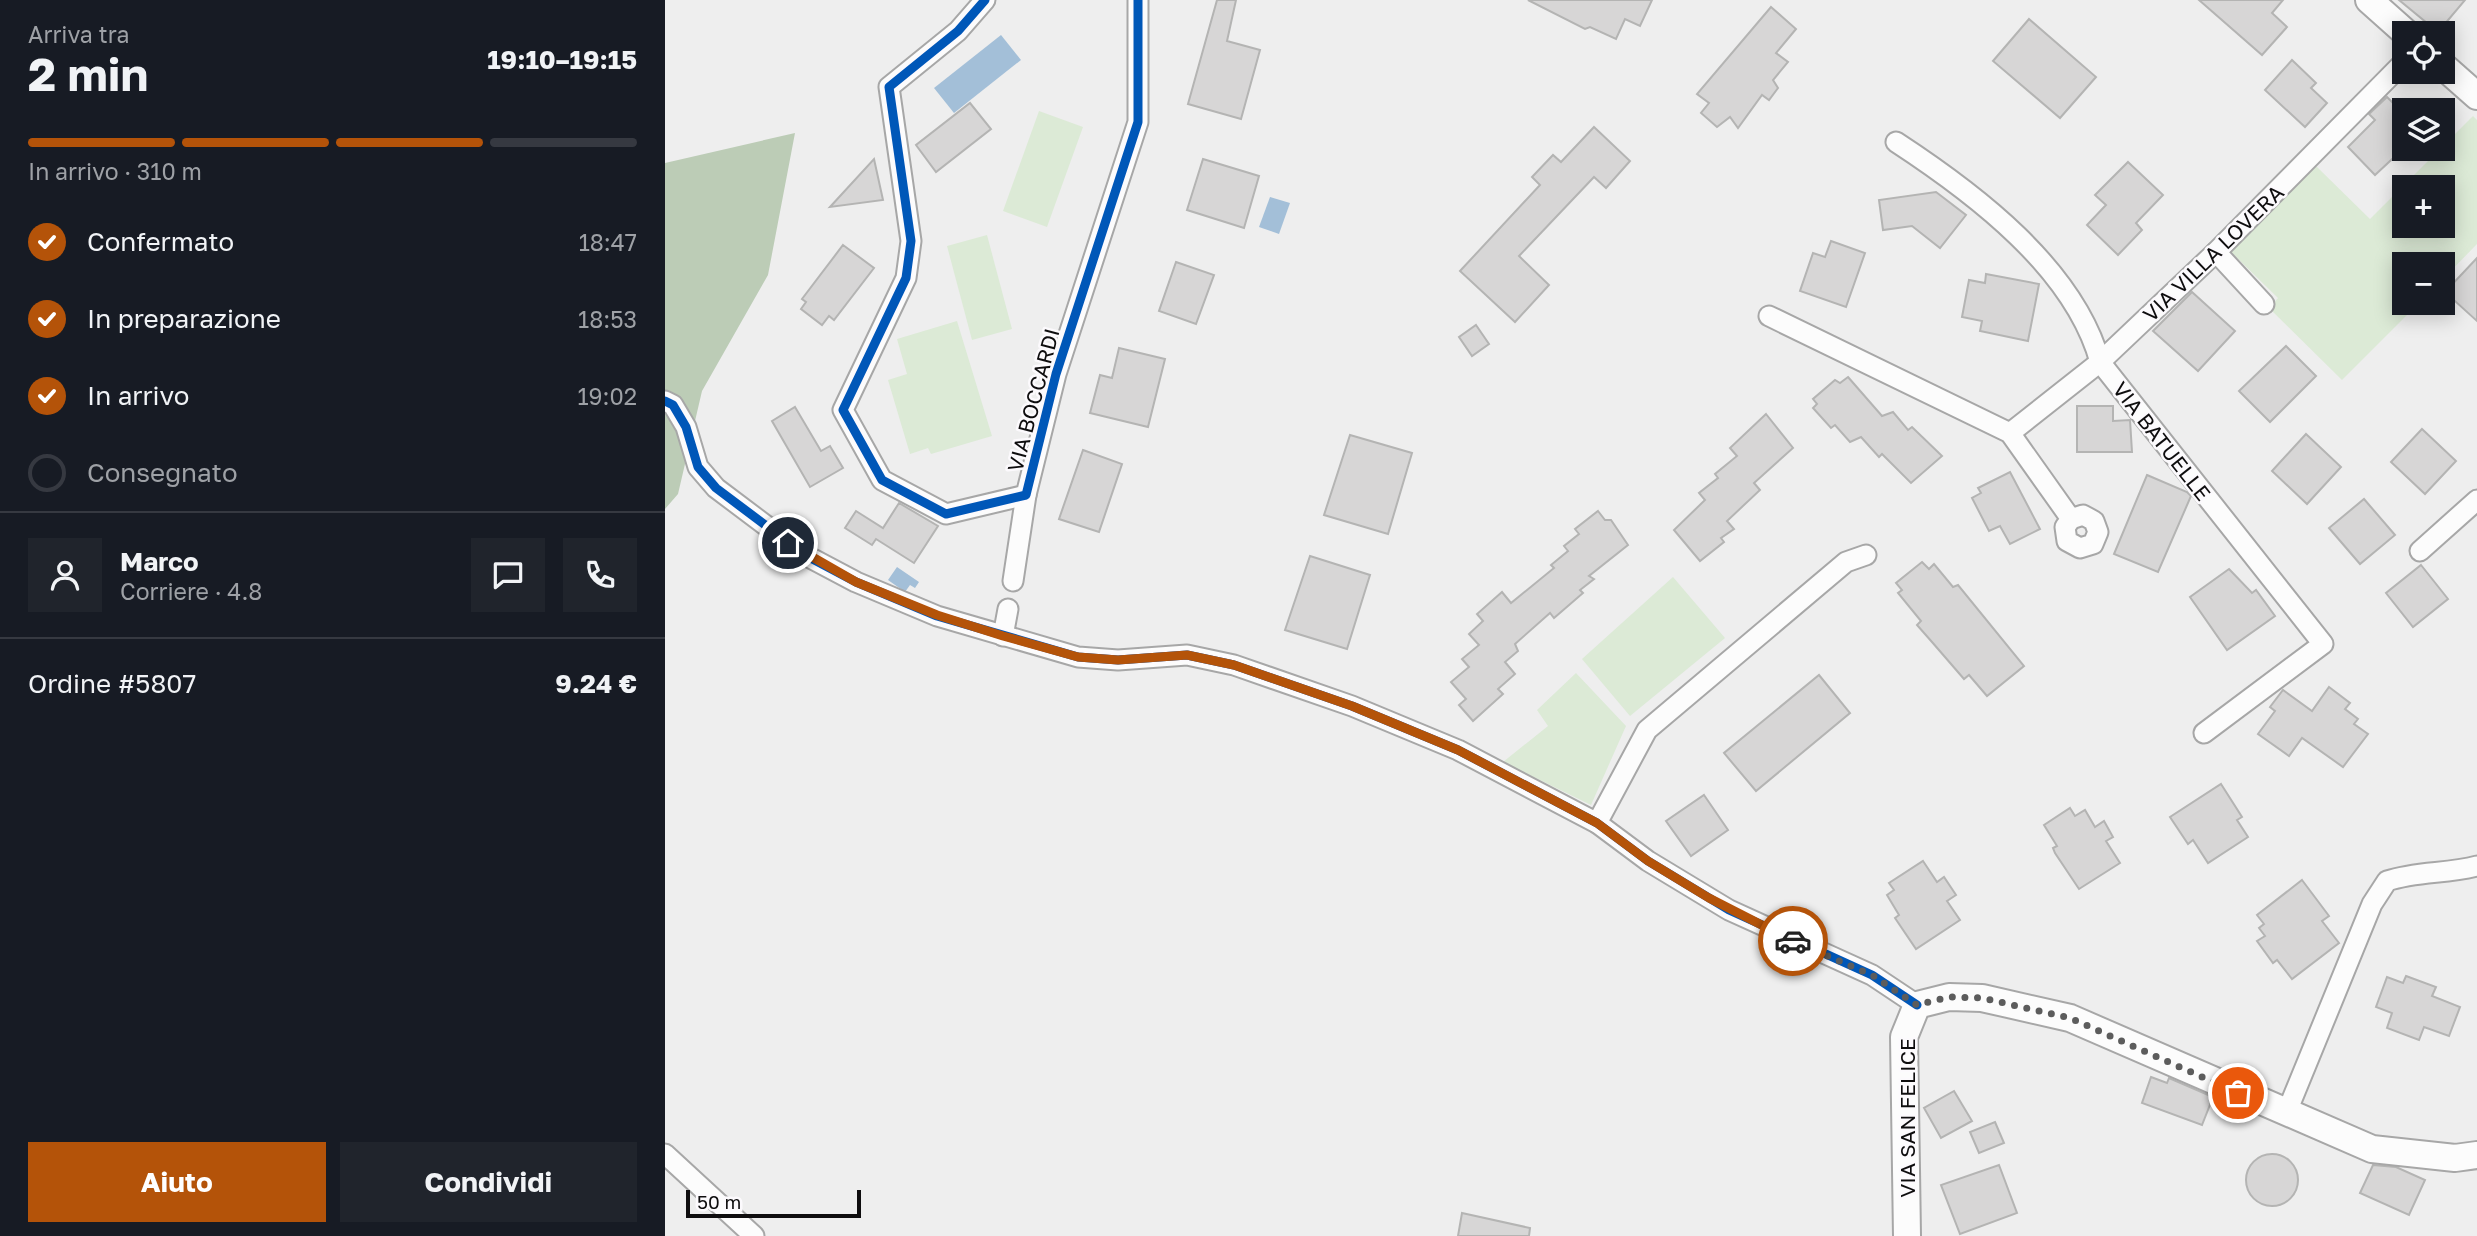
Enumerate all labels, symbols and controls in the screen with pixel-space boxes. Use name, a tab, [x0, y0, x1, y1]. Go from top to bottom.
text: Arriva tra	[28, 20, 129, 48]
map controls	[2392, 21, 2455, 315]
button: locate	[2392, 21, 2455, 84]
text: 19:10–19:15	[487, 44, 637, 75]
text: 2 min	[28, 46, 148, 101]
button: layers	[2392, 98, 2455, 161]
text: In arrivo · 310 m	[28, 157, 202, 185]
button: +	[2392, 175, 2455, 238]
street label: VIA VILLA LOVERA	[2137, 179, 2289, 327]
icon: check	[28, 223, 66, 261]
text: Confermato	[87, 226, 234, 257]
text: 18:47	[579, 228, 637, 256]
button: −	[2392, 252, 2455, 315]
icon: check	[28, 300, 66, 338]
text: In preparazione	[87, 303, 281, 334]
text: 18:53	[578, 305, 637, 333]
street label: VIA BOCCARDI	[1001, 326, 1065, 474]
street label: VIA BATUELLE	[2107, 376, 2217, 506]
icon: check	[28, 377, 66, 415]
text: In arrivo	[87, 380, 189, 411]
text: 19:02	[577, 382, 637, 410]
text: Consegnato	[87, 457, 238, 488]
pin	[758, 513, 818, 573]
icon: home	[769, 524, 807, 562]
button: person	[28, 538, 102, 612]
button: chat	[471, 538, 545, 612]
button: phone	[563, 538, 637, 612]
text: Marco	[120, 546, 199, 577]
text: Corriere · 4.8	[120, 577, 262, 605]
text: Ordine #5807	[28, 668, 196, 699]
text: 9.24 €	[555, 668, 637, 699]
courier	[1758, 906, 1828, 976]
icon: car	[1774, 922, 1812, 960]
street label: VIA SAN FELICE	[1894, 1038, 1920, 1198]
pin	[2208, 1063, 2268, 1123]
icon: bag	[2219, 1074, 2257, 1112]
button: Aiuto	[28, 1142, 326, 1222]
button: Condividi	[340, 1142, 637, 1222]
scale bar	[686, 1187, 861, 1219]
text: 50 m	[697, 1190, 741, 1213]

